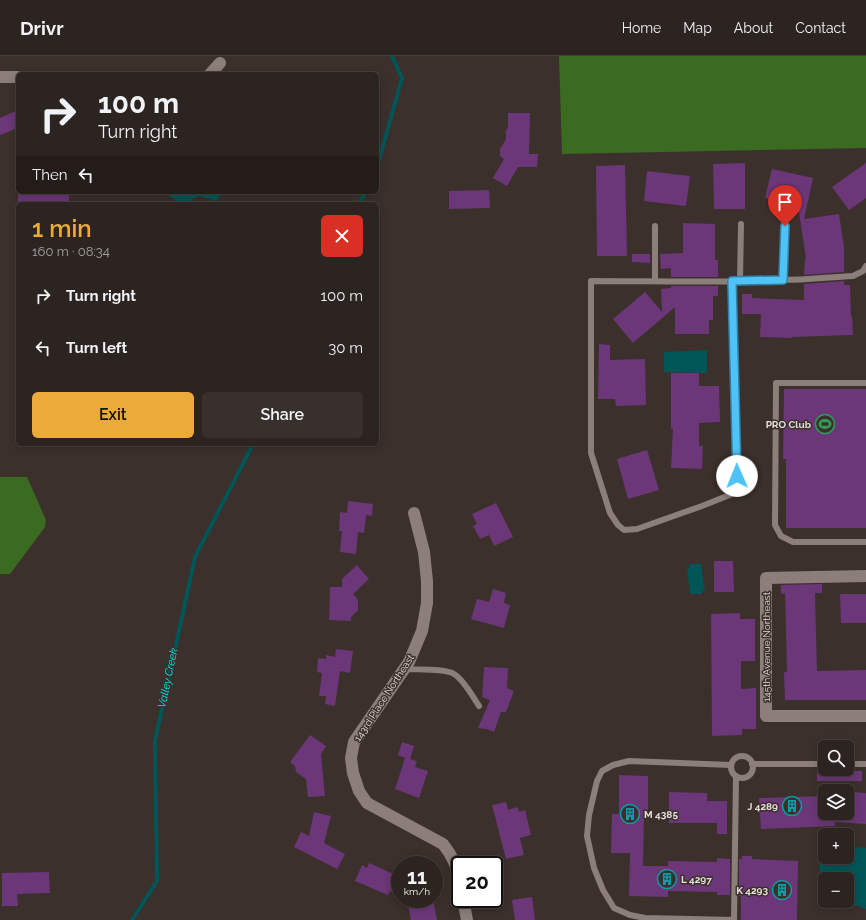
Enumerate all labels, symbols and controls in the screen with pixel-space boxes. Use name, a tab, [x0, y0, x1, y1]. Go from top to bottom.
text: Drivr	[20, 17, 64, 39]
text: Home	[622, 20, 661, 36]
text: Map	[683, 20, 712, 36]
text: About	[734, 20, 773, 36]
text: Contact	[795, 20, 846, 36]
text: 100 m	[98, 87, 179, 120]
icon: right	[32, 88, 84, 140]
text: Turn right	[98, 121, 177, 142]
icon: left	[75, 164, 97, 186]
text: Then	[32, 166, 67, 184]
pin	[768, 185, 802, 226]
icon: arrive	[774, 191, 796, 213]
text: 1 min	[32, 214, 92, 243]
button: close	[321, 215, 363, 257]
text: 160 m · 08:34	[32, 244, 110, 259]
icon: right	[32, 285, 54, 307]
text: Turn right	[66, 287, 136, 305]
text: 100 m	[321, 287, 363, 305]
icon: left	[32, 337, 54, 359]
text: Turn left	[66, 339, 127, 357]
text: 30 m	[328, 339, 363, 357]
button: Exit	[32, 392, 194, 438]
button: Share	[202, 392, 363, 438]
sports icon: PRO Club	[814, 413, 836, 435]
place label: PRO Club	[766, 419, 812, 430]
position arrow	[716, 455, 758, 497]
street label: 145th Avenue Northeast	[761, 591, 772, 702]
water label: Valley Creek	[155, 647, 181, 709]
street label: 143rd Place Northeast	[352, 652, 417, 743]
map controls	[818, 740, 854, 908]
button: search	[818, 740, 854, 776]
button: layers	[818, 784, 854, 820]
building icon: J 4289	[781, 795, 803, 817]
place label: J 4289	[747, 801, 778, 812]
building icon: M 4385	[619, 803, 641, 825]
place label: M 4385	[644, 809, 678, 820]
button: +	[818, 828, 854, 864]
speed limit sign: 20	[451, 856, 503, 908]
text: 11	[407, 865, 427, 889]
building icon: L 4297	[656, 868, 678, 890]
button: −	[818, 872, 854, 908]
place label: L 4297	[681, 874, 712, 885]
building icon: K 4293	[771, 879, 793, 901]
place label: K 4293	[736, 885, 768, 896]
text: km/h	[404, 886, 430, 897]

